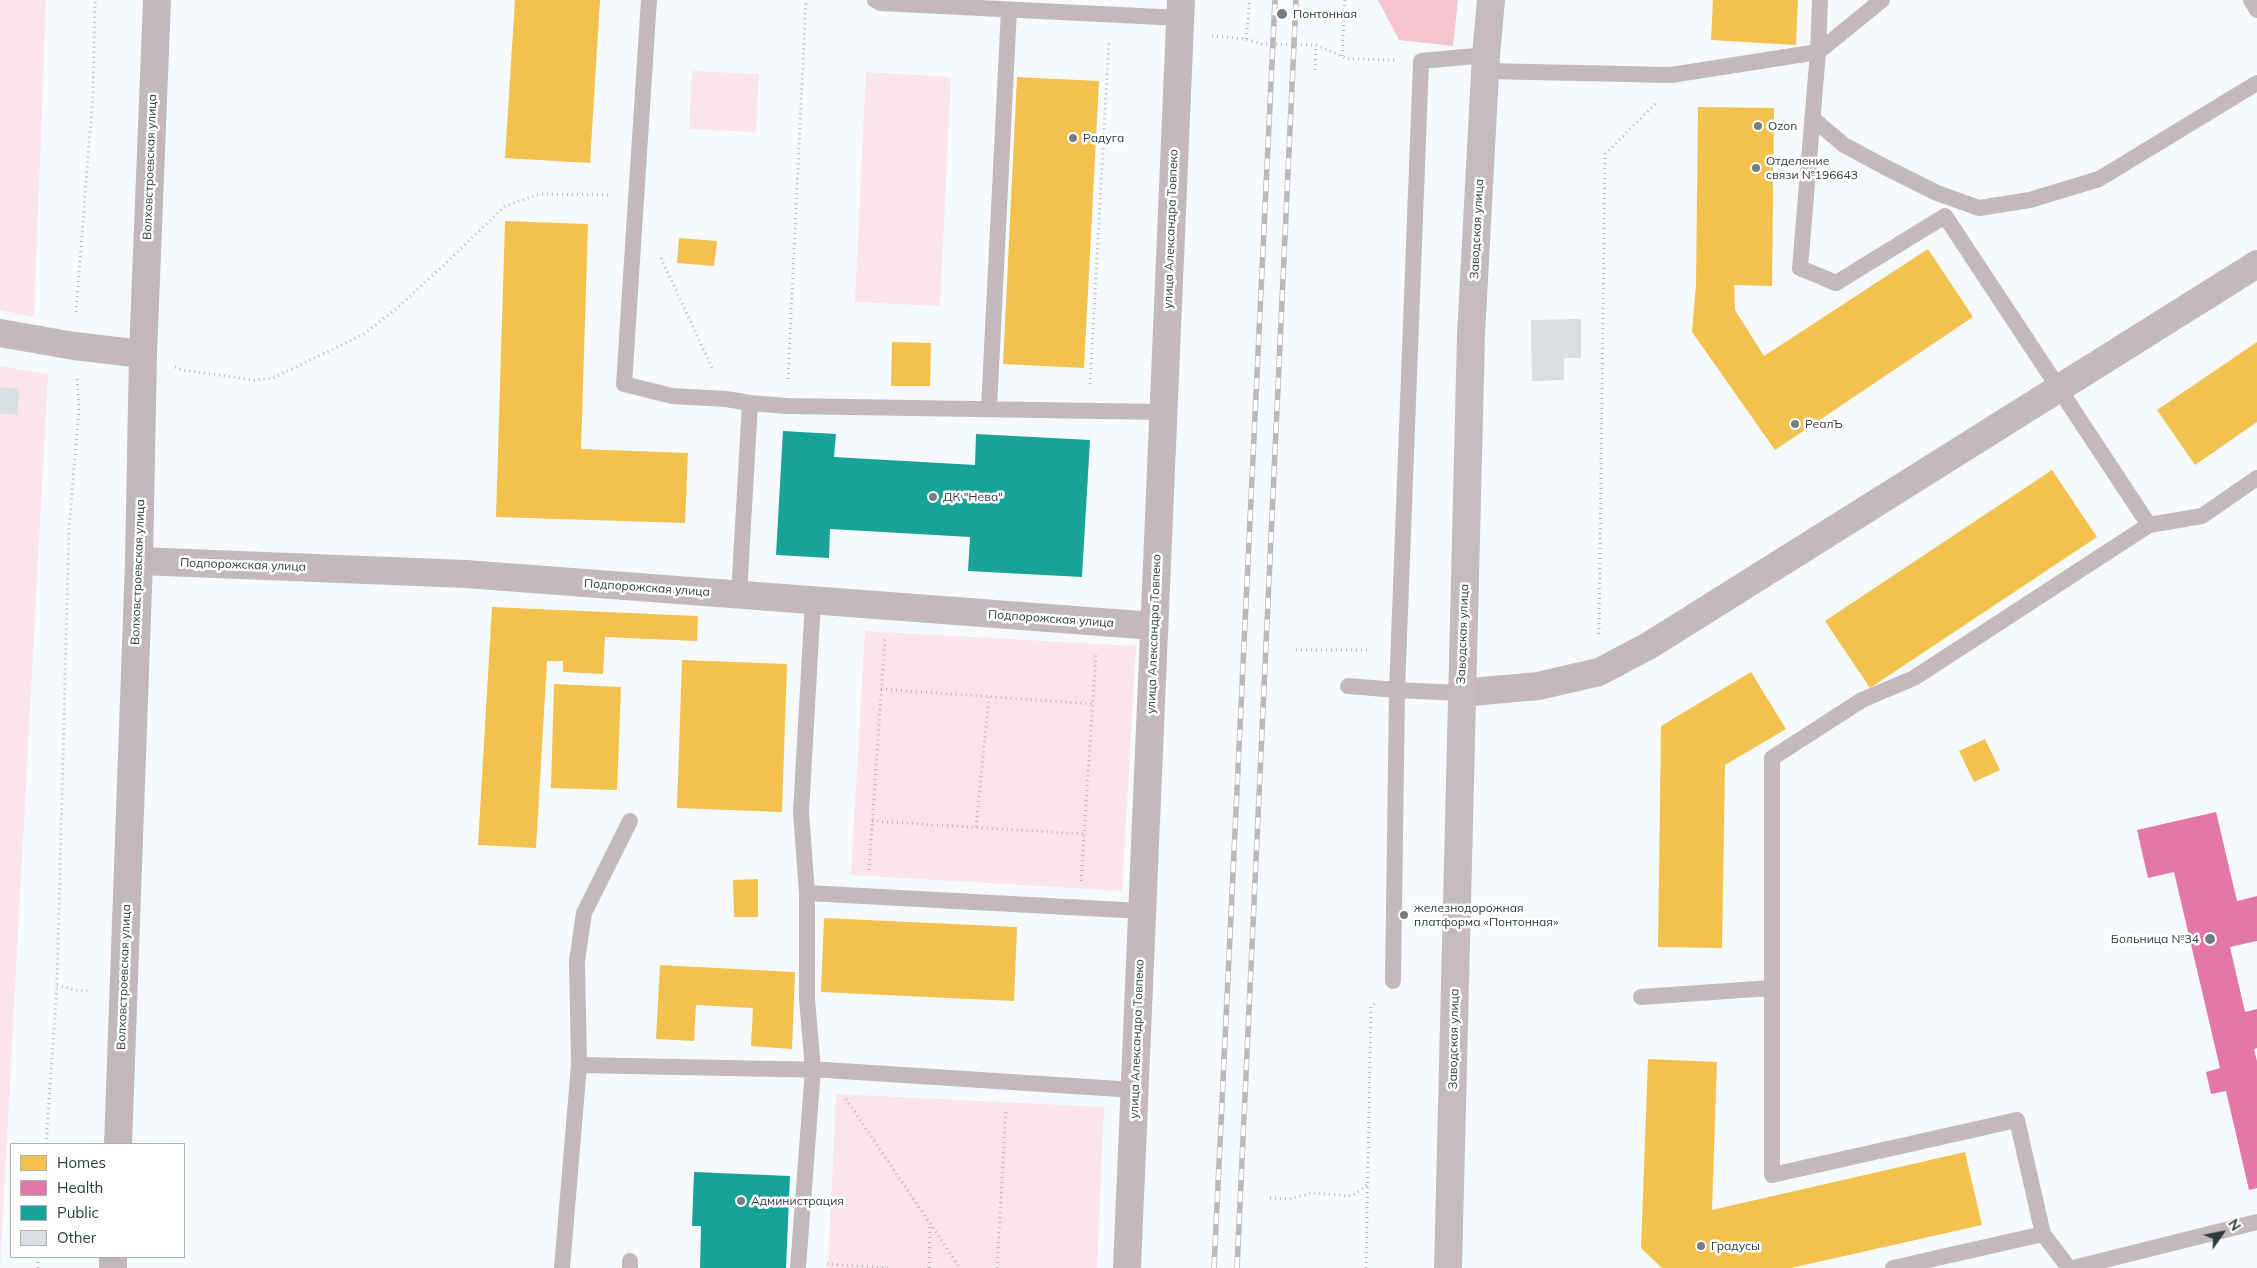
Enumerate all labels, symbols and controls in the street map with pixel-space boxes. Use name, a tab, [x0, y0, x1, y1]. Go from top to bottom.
marker: Понтонная	[1275, 7, 1289, 21]
place label: Понтонная	[1293, 7, 1357, 21]
street label: Волховстроевская улица	[140, 94, 160, 240]
place label: Ozon	[1768, 119, 1797, 133]
marker: Ozon	[1752, 120, 1764, 132]
place label: Радуга	[1083, 131, 1124, 145]
marker: Радуга	[1067, 132, 1079, 144]
street label: улица Александра Товпеко	[1161, 149, 1181, 309]
place label: Отделение связи №196643	[1766, 154, 1858, 182]
marker: Отделение связи №196643	[1750, 162, 1762, 174]
street label: Заводская улица	[1467, 178, 1487, 280]
place label: РеалЪ	[1805, 417, 1843, 431]
marker: РеалЪ	[1789, 418, 1801, 430]
place label: ДК "Нева"	[943, 490, 1003, 504]
marker: ДК "Нева"	[927, 491, 939, 503]
street label: Волховстроевская улица	[128, 499, 148, 645]
street label: улица Александра Товпеко	[1144, 554, 1164, 714]
street label: Подпорожская улица	[180, 556, 306, 574]
street label: Подпорожская улица	[584, 576, 710, 600]
street label: Заводская улица	[1454, 583, 1472, 685]
street label: Подпорожская улица	[988, 607, 1114, 631]
place label: железнодорожная платформа «Понтонная»	[1414, 901, 1558, 929]
street label: Волховстроевская улица	[114, 904, 134, 1050]
marker: железнодорожная платформа «Понтонная»	[1398, 909, 1410, 921]
place label: Больница №34	[2111, 932, 2199, 946]
marker: Больница №34	[2203, 932, 2217, 946]
street label: улица Александра Товпеко	[1127, 959, 1147, 1119]
street label: Заводская улица	[1446, 989, 1462, 1089]
legend	[10, 1143, 185, 1258]
text: Homes	[57, 1153, 106, 1172]
text: Health	[57, 1178, 103, 1197]
place label: Администрация	[751, 1194, 844, 1208]
marker: Администрация	[735, 1195, 747, 1207]
text: Public	[57, 1203, 99, 1222]
north arrow	[2197, 1208, 2247, 1258]
text: N	[2224, 1215, 2245, 1234]
text: Other	[57, 1228, 96, 1247]
place label: Градусы	[1711, 1239, 1760, 1253]
marker: Градусы	[1695, 1240, 1707, 1252]

